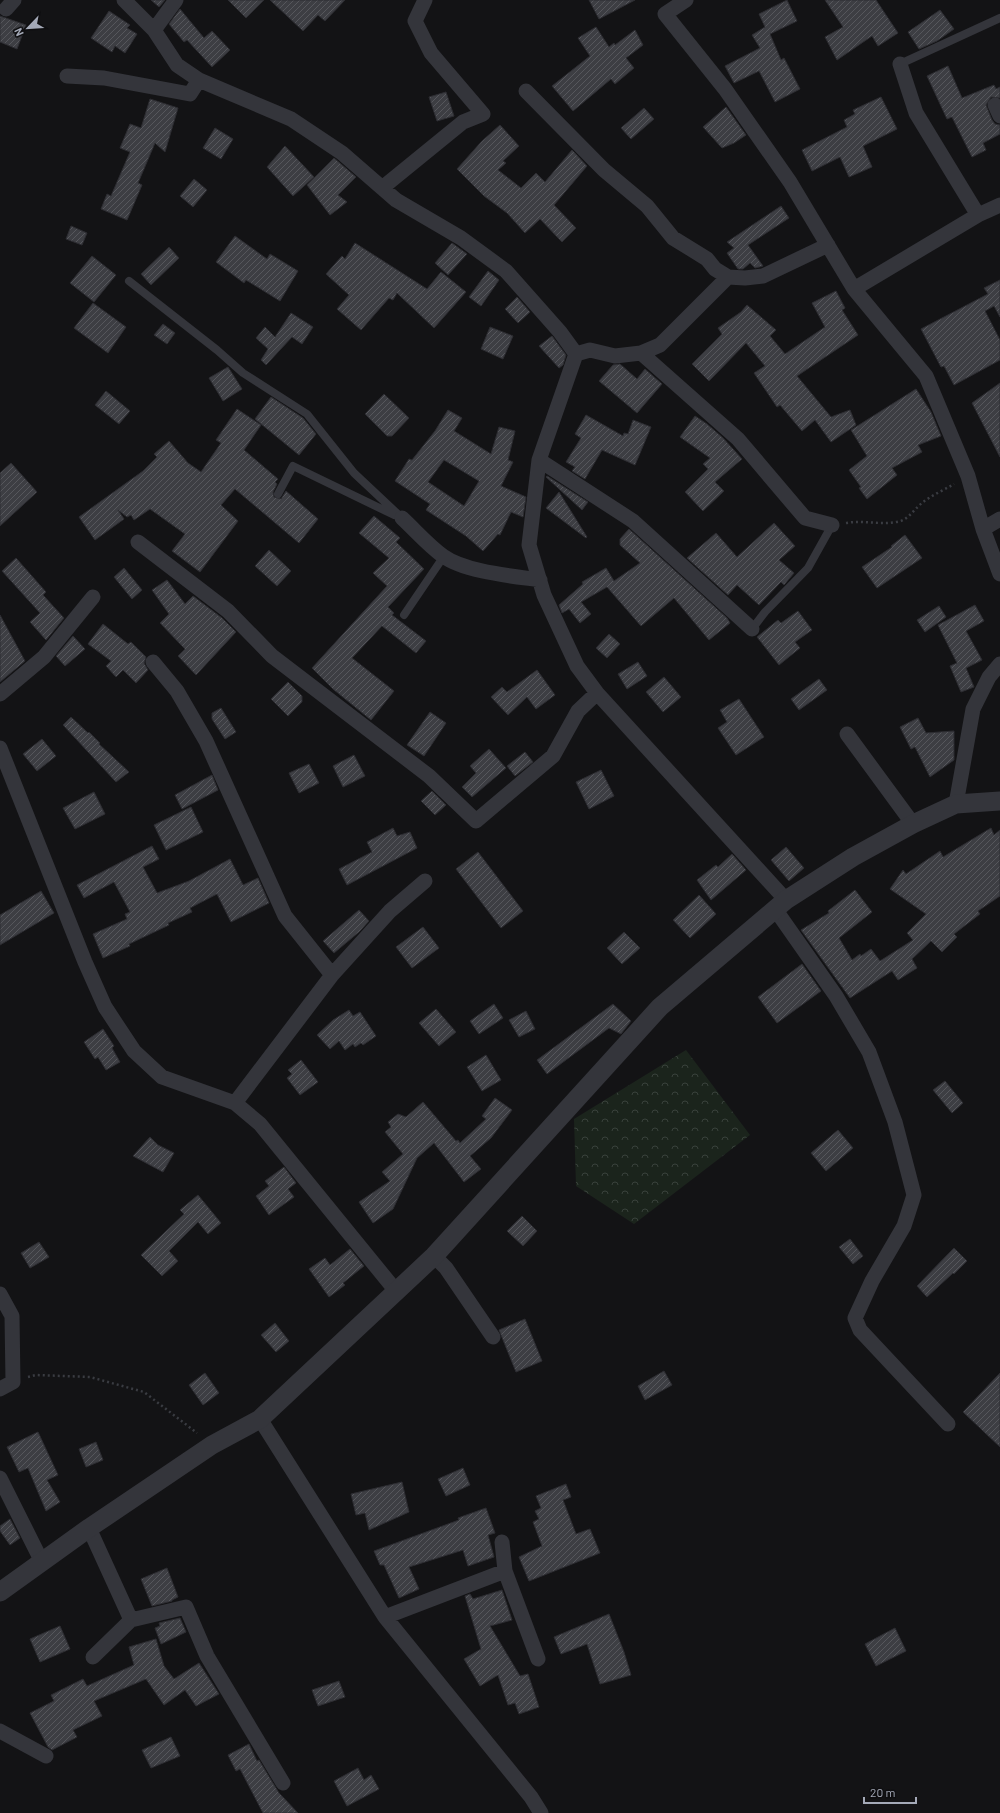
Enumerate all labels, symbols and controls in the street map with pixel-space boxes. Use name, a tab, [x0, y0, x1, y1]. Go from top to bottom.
north arrow	[8, 8, 48, 48]
text: N	[11, 26, 26, 39]
scale bar	[864, 1779, 916, 1805]
text: 20 m	[870, 1785, 896, 1799]

